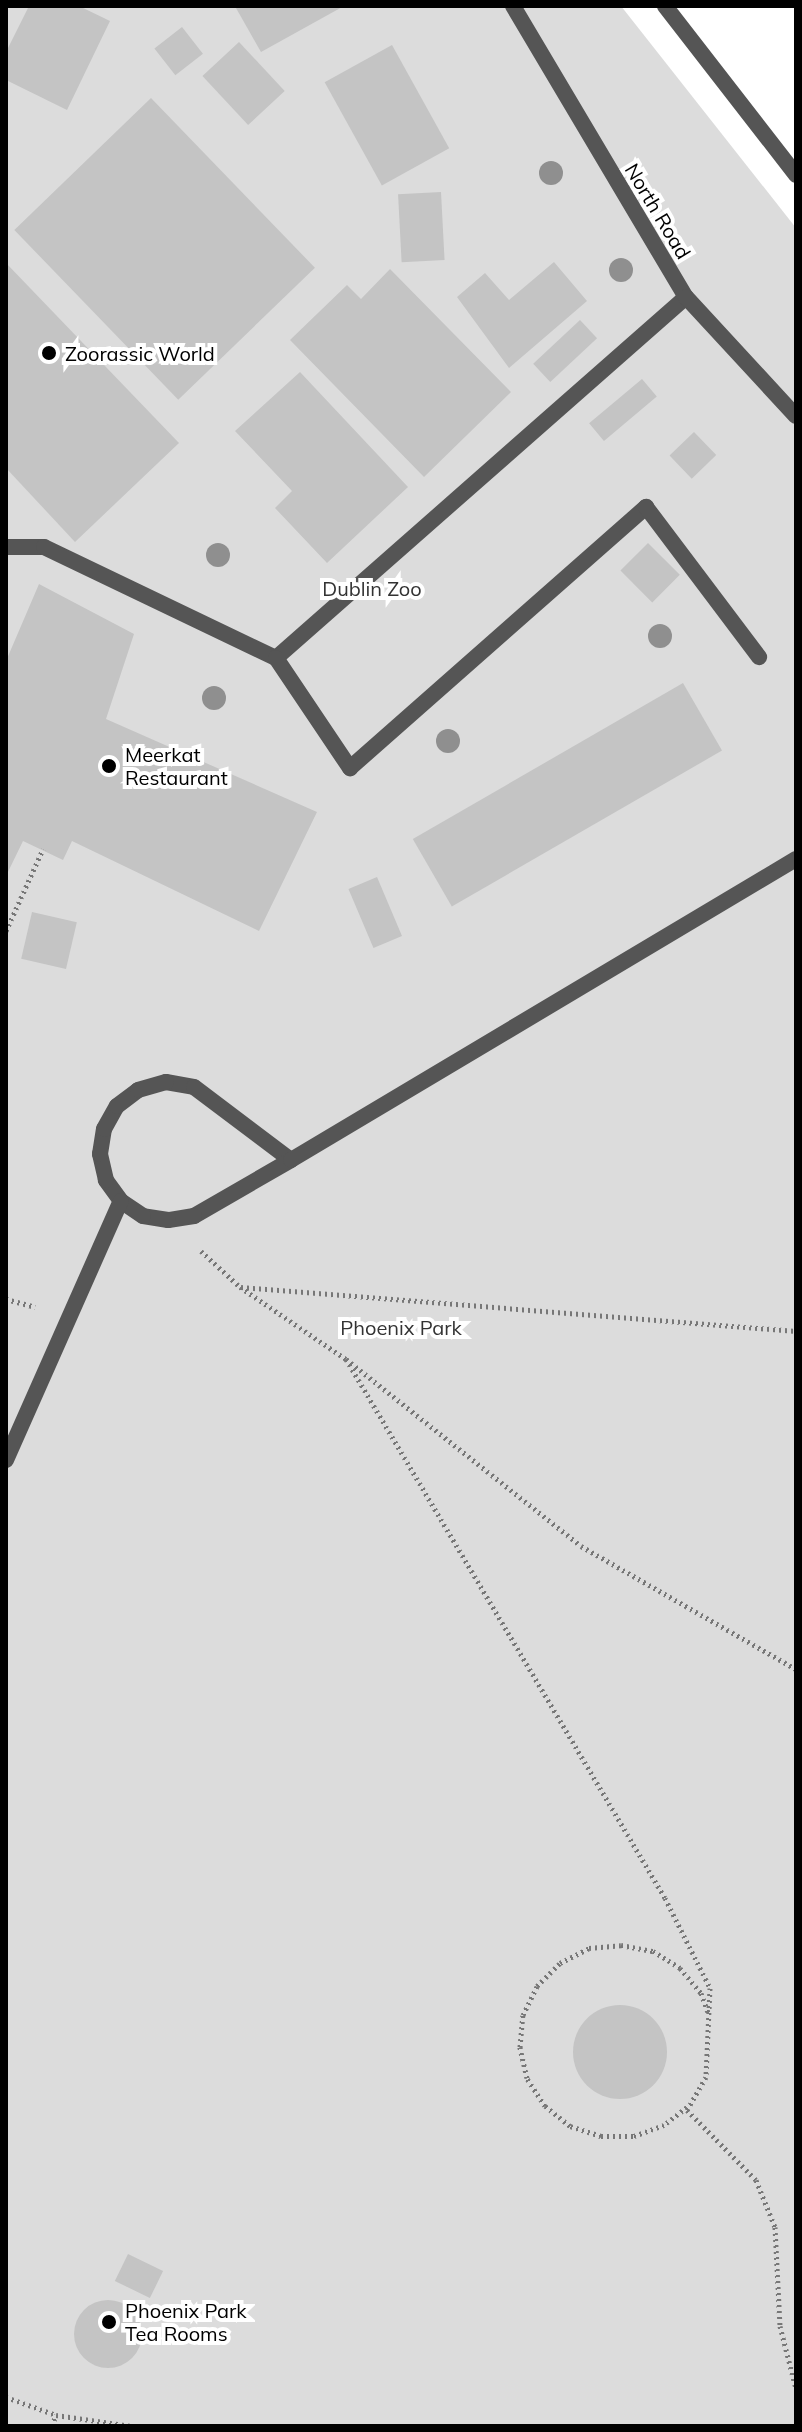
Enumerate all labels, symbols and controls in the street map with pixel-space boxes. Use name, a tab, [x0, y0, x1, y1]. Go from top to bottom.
street label: North Road	[620, 159, 696, 263]
place label: Zoorassic World	[65, 341, 215, 365]
marker: Zoorassic World	[40, 344, 58, 362]
park label: Dublin Zoo	[322, 576, 422, 600]
place label: Meerkat Restaurant	[125, 742, 228, 789]
marker: Meerkat Restaurant	[100, 757, 118, 775]
park label: Phoenix Park	[340, 1315, 462, 1339]
place label: Phoenix Park Tea Rooms	[125, 2298, 247, 2345]
marker: Phoenix Park Tea Rooms	[100, 2313, 118, 2331]

